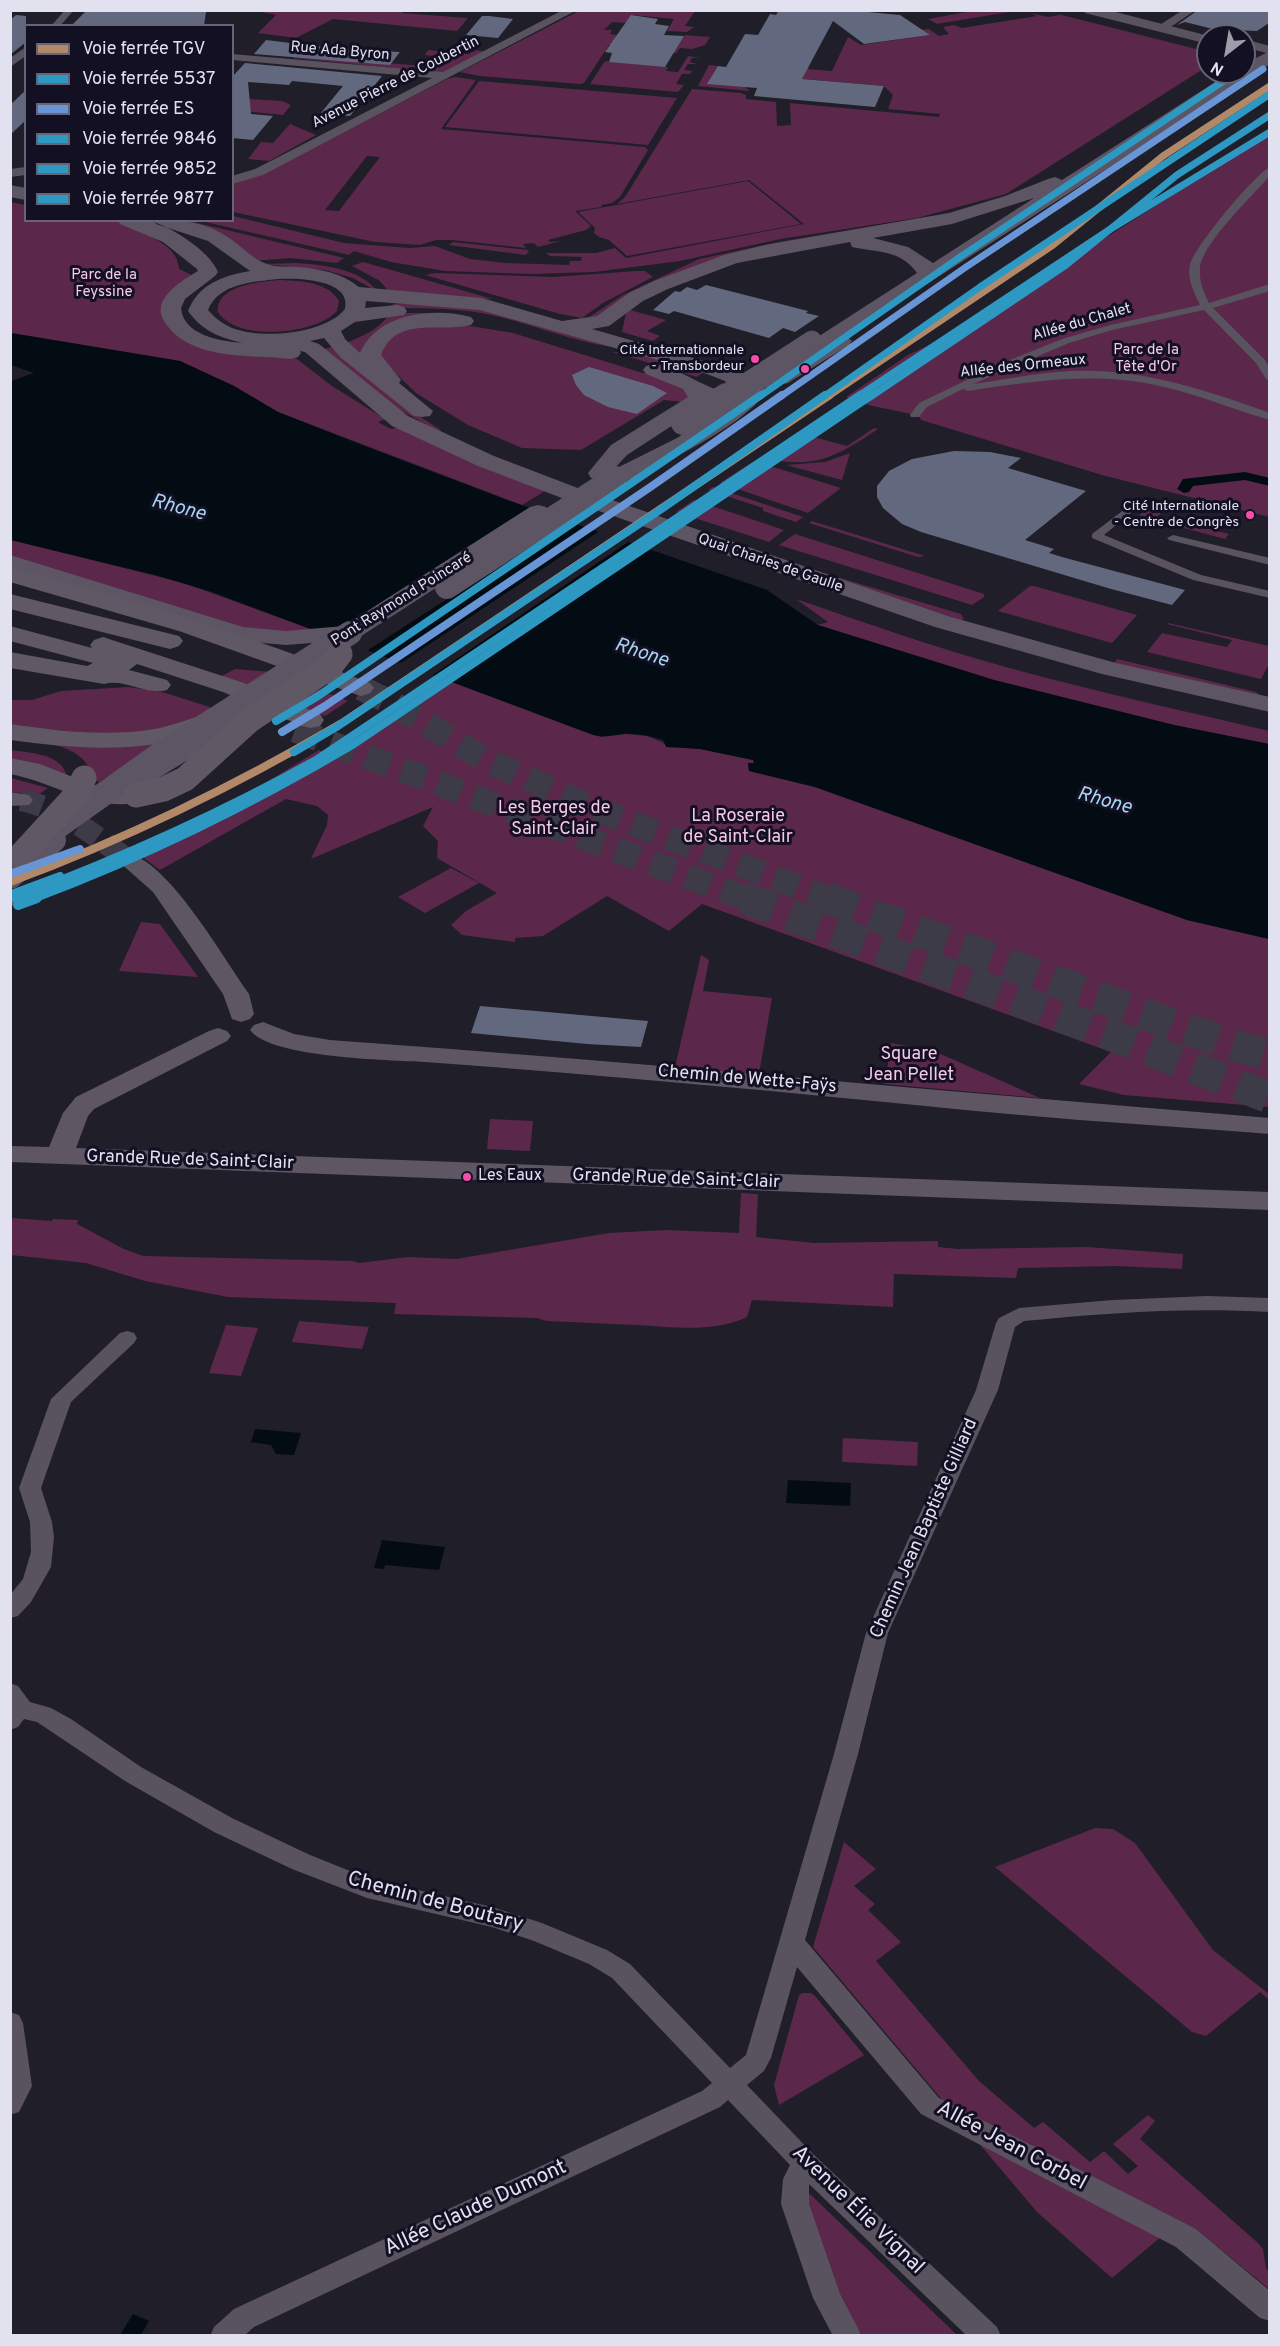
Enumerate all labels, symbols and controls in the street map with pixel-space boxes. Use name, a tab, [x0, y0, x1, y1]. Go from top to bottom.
legend	[24, 24, 234, 222]
north arrow	[1196, 24, 1256, 84]
street label: Avenue Pierre de Coubertin	[309, 33, 483, 133]
text: Voie ferrée TGV	[82, 38, 206, 61]
street label: Rue Ada Byron	[290, 39, 390, 65]
text: N	[1208, 56, 1228, 79]
text: Voie ferrée 5537	[82, 68, 215, 91]
text: Voie ferrée ES	[82, 98, 194, 121]
text: Voie ferrée 9846	[82, 128, 217, 151]
text: Voie ferrée 9852	[82, 158, 217, 181]
text: Voie ferrée 9877	[82, 188, 214, 211]
park label: Parc de la Feyssine	[71, 267, 137, 302]
street label: Allée du Chalet	[1031, 300, 1133, 346]
park label: Parc de la Tête d'Or	[1113, 342, 1179, 377]
place label: Cité Internationnale - Transbordeur	[620, 343, 744, 376]
street label: Allée des Ormeaux	[959, 351, 1087, 383]
marker: Cité Internationnale - Transbordeur	[749, 353, 761, 365]
unlabelled marker	[799, 363, 811, 375]
water label: Rhone	[148, 490, 208, 528]
place label: Cité Internationale - Centre de Congrès	[1114, 499, 1239, 532]
marker: Cité Internationale - Centre de Congrès	[1244, 509, 1256, 521]
street label: Quai Charles de Gaulle	[695, 531, 845, 597]
street label: Pont Raymond Poincaré	[328, 549, 476, 651]
water label: Rhone	[611, 634, 671, 674]
water label: Rhone	[1074, 783, 1134, 821]
park label: Les Berges de Saint-Clair	[498, 798, 610, 840]
park label: La Roseraie de Saint-Clair	[683, 806, 793, 848]
park label: Square Jean Pellet	[864, 1044, 954, 1086]
street label: Chemin de Wette-Faÿs	[657, 1061, 837, 1099]
street label: Grande Rue de Saint-Clair	[86, 1147, 294, 1175]
street label: Grande Rue de Saint-Clair	[572, 1166, 780, 1194]
place label: Les Eaux	[478, 1167, 542, 1187]
marker: Les Eaux	[461, 1171, 473, 1183]
street label: Chemin Jean Baptiste Gilliard	[867, 1416, 983, 1642]
street label: Chemin de Boutary	[344, 1867, 526, 1939]
street label: Allée Jean Corbel	[932, 2097, 1090, 2197]
street label: Avenue Élie Vignal	[786, 2141, 928, 2281]
street label: Allée Claude Dumont	[381, 2156, 571, 2262]

